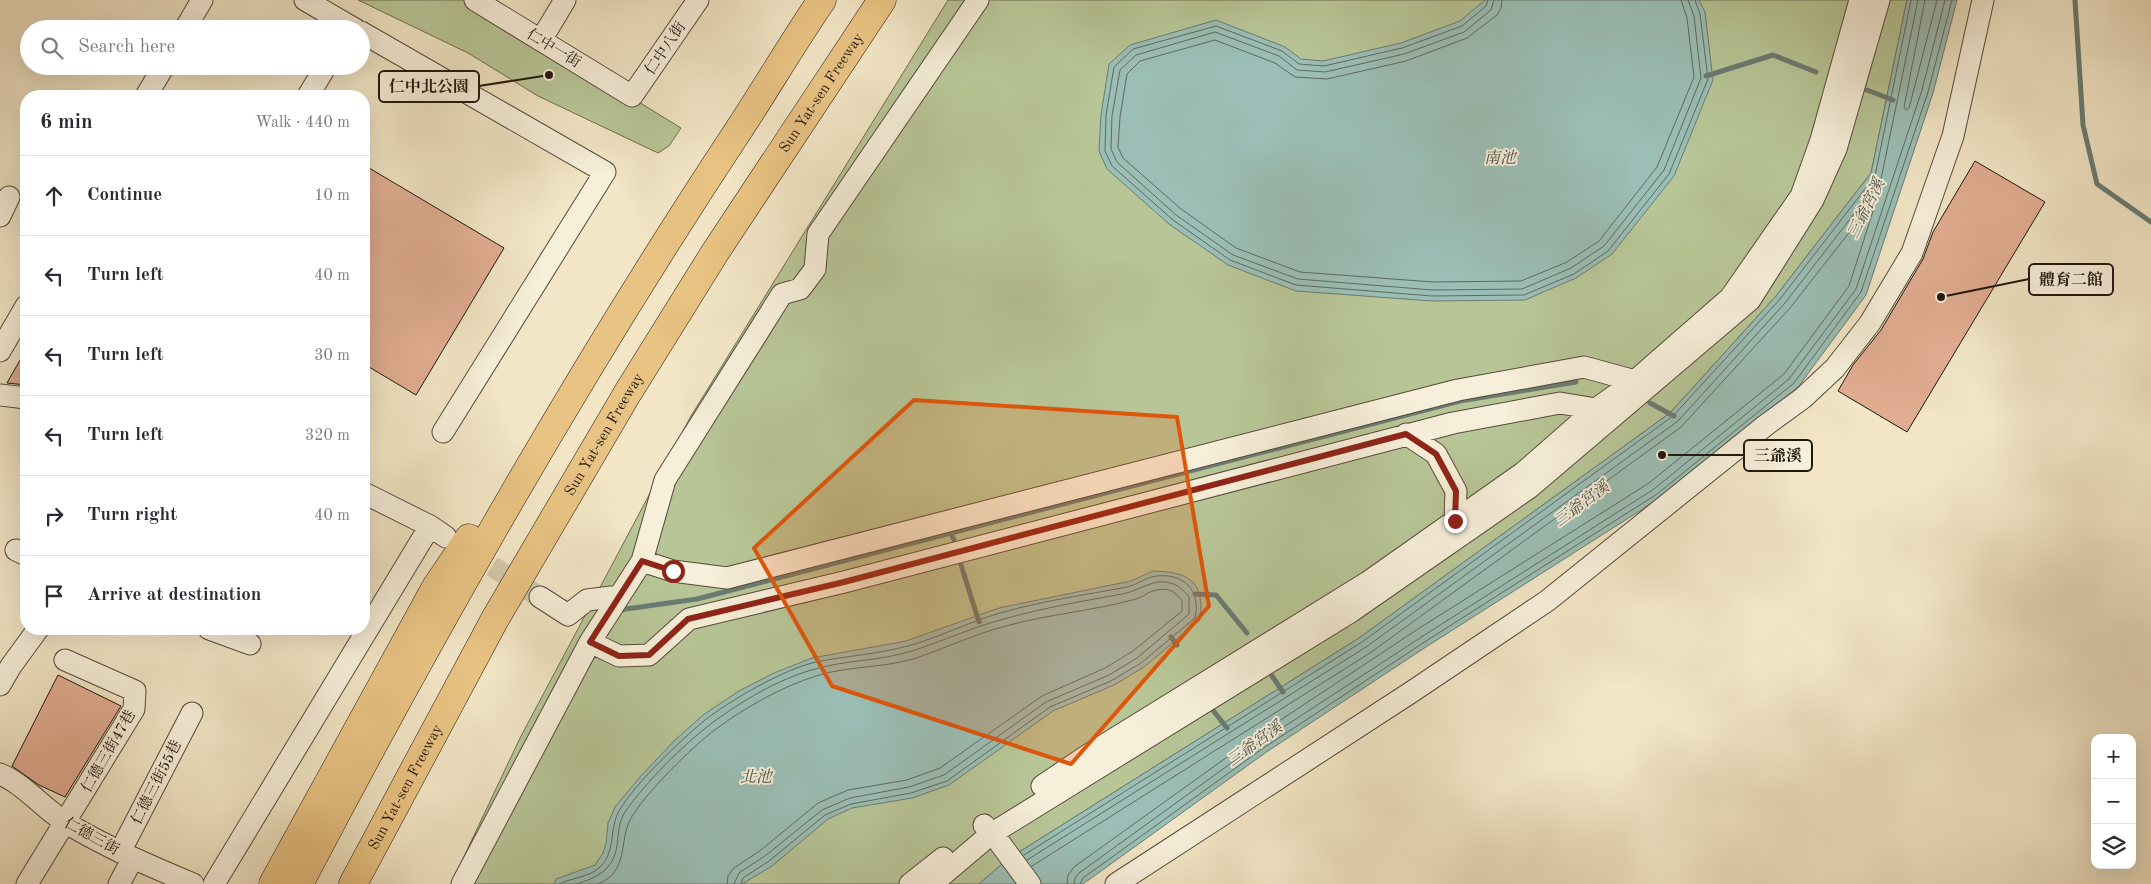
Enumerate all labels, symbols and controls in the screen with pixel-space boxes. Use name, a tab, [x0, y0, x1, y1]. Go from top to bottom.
street label: 仁中八街	[642, 19, 689, 78]
search box	[20, 20, 370, 75]
street label: 仁中一街	[524, 26, 584, 71]
street label: Sun Yat-sen Freeway	[777, 31, 867, 156]
icon: search	[38, 34, 66, 62]
text: Search here	[78, 38, 175, 57]
callout: 仁中北公園	[379, 71, 479, 102]
text: 仁中北公園	[389, 78, 469, 96]
text: 6 min	[40, 112, 93, 133]
text: Walk · 440 m	[255, 115, 350, 131]
water label: 南池	[1484, 149, 1518, 167]
water label: 三爺宮溪	[1844, 174, 1889, 241]
icon: ahead	[40, 182, 68, 210]
text: Continue	[87, 186, 162, 205]
text: 10 m	[314, 188, 350, 204]
icon: left	[40, 262, 68, 290]
callout: 體育二館	[2029, 264, 2113, 295]
text: Turn left	[87, 266, 164, 285]
text: 40 m	[314, 268, 350, 284]
text: 體育二館	[2039, 271, 2103, 289]
icon: left	[40, 342, 68, 370]
text: Turn left	[87, 346, 164, 365]
text: 30 m	[314, 348, 350, 364]
street label: Sun Yat-sen Freeway	[563, 371, 647, 499]
icon: left	[40, 422, 68, 450]
text: Turn left	[87, 426, 164, 445]
text: 320 m	[305, 428, 350, 444]
callout: 三爺溪	[1744, 440, 1812, 471]
text: 三爺溪	[1754, 447, 1802, 465]
water label: 三爺宮溪	[1551, 476, 1614, 530]
icon: right	[40, 502, 68, 530]
text: Turn right	[87, 506, 177, 525]
text: 40 m	[314, 508, 350, 524]
route end	[1444, 510, 1467, 533]
route start	[662, 560, 685, 583]
icon: arrive	[40, 582, 68, 610]
text: Arrive at destination	[87, 586, 261, 605]
street label: 仁德三街47巷	[78, 707, 139, 796]
water label: 三爺宮溪	[1223, 717, 1287, 770]
street label: Sun Yat-sen Freeway	[367, 722, 446, 853]
map controls	[2091, 734, 2136, 869]
button: +	[2091, 734, 2136, 779]
street label: 仁德三街55巷	[128, 737, 185, 827]
water label: 北池	[740, 768, 774, 786]
button: −	[2091, 779, 2136, 824]
street label: 仁德三街	[61, 814, 122, 858]
button: layers	[2091, 824, 2136, 869]

